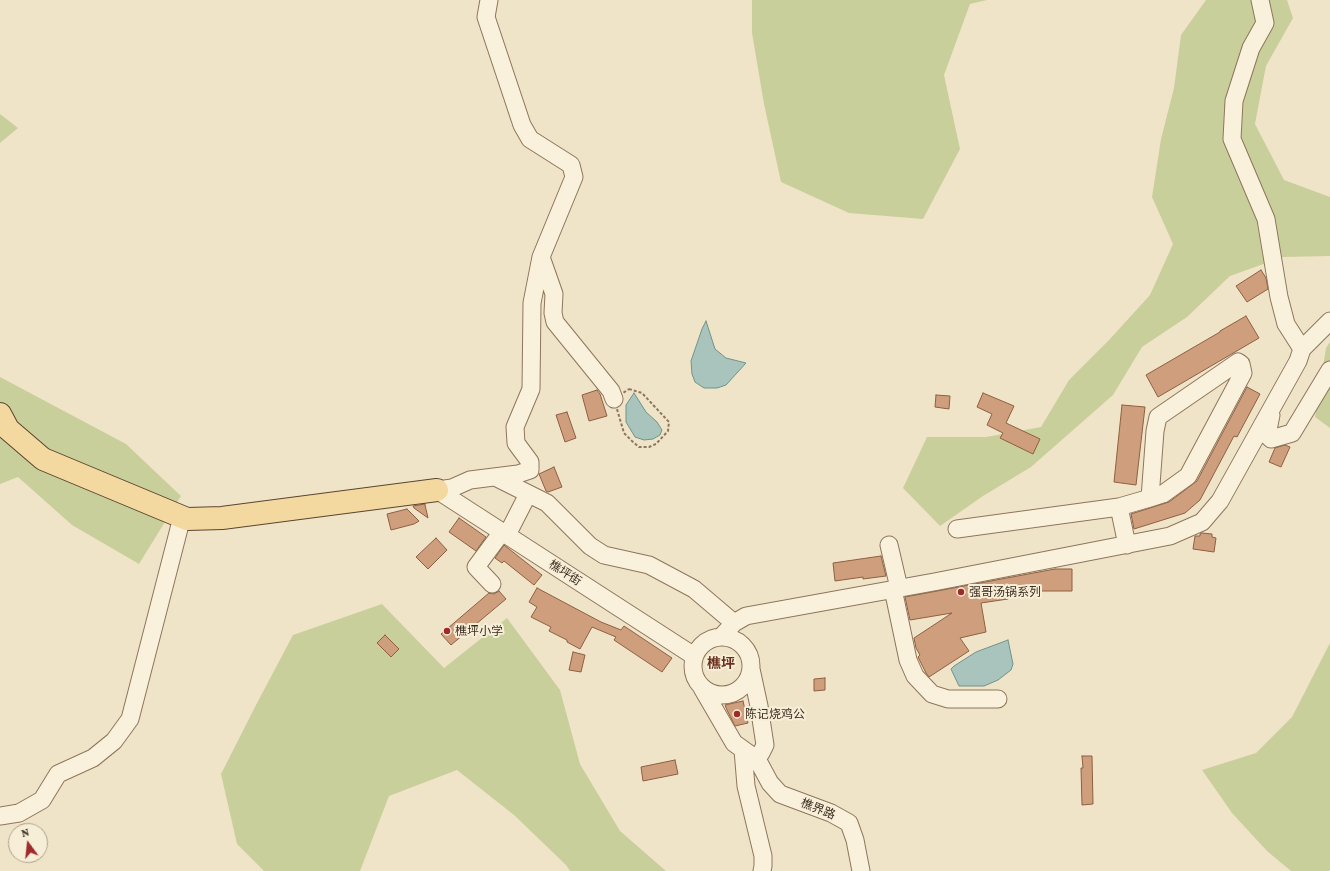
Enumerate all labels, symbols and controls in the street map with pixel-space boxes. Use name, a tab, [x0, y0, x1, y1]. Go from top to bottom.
street label: 樵坪街	[546, 557, 584, 589]
place label: 强哥汤锅系列	[969, 585, 1041, 599]
marker: 强哥汤锅系列	[956, 587, 966, 597]
place label: 樵坪小学	[455, 624, 503, 638]
marker: 樵坪小学	[442, 626, 452, 636]
district label: 樵坪	[707, 656, 735, 672]
place label: 陈记烧鸡公	[745, 707, 805, 721]
marker: 陈记烧鸡公	[732, 709, 742, 719]
street label: 樵界路	[799, 796, 837, 822]
north arrow	[8, 823, 48, 863]
text: N	[20, 826, 30, 839]

